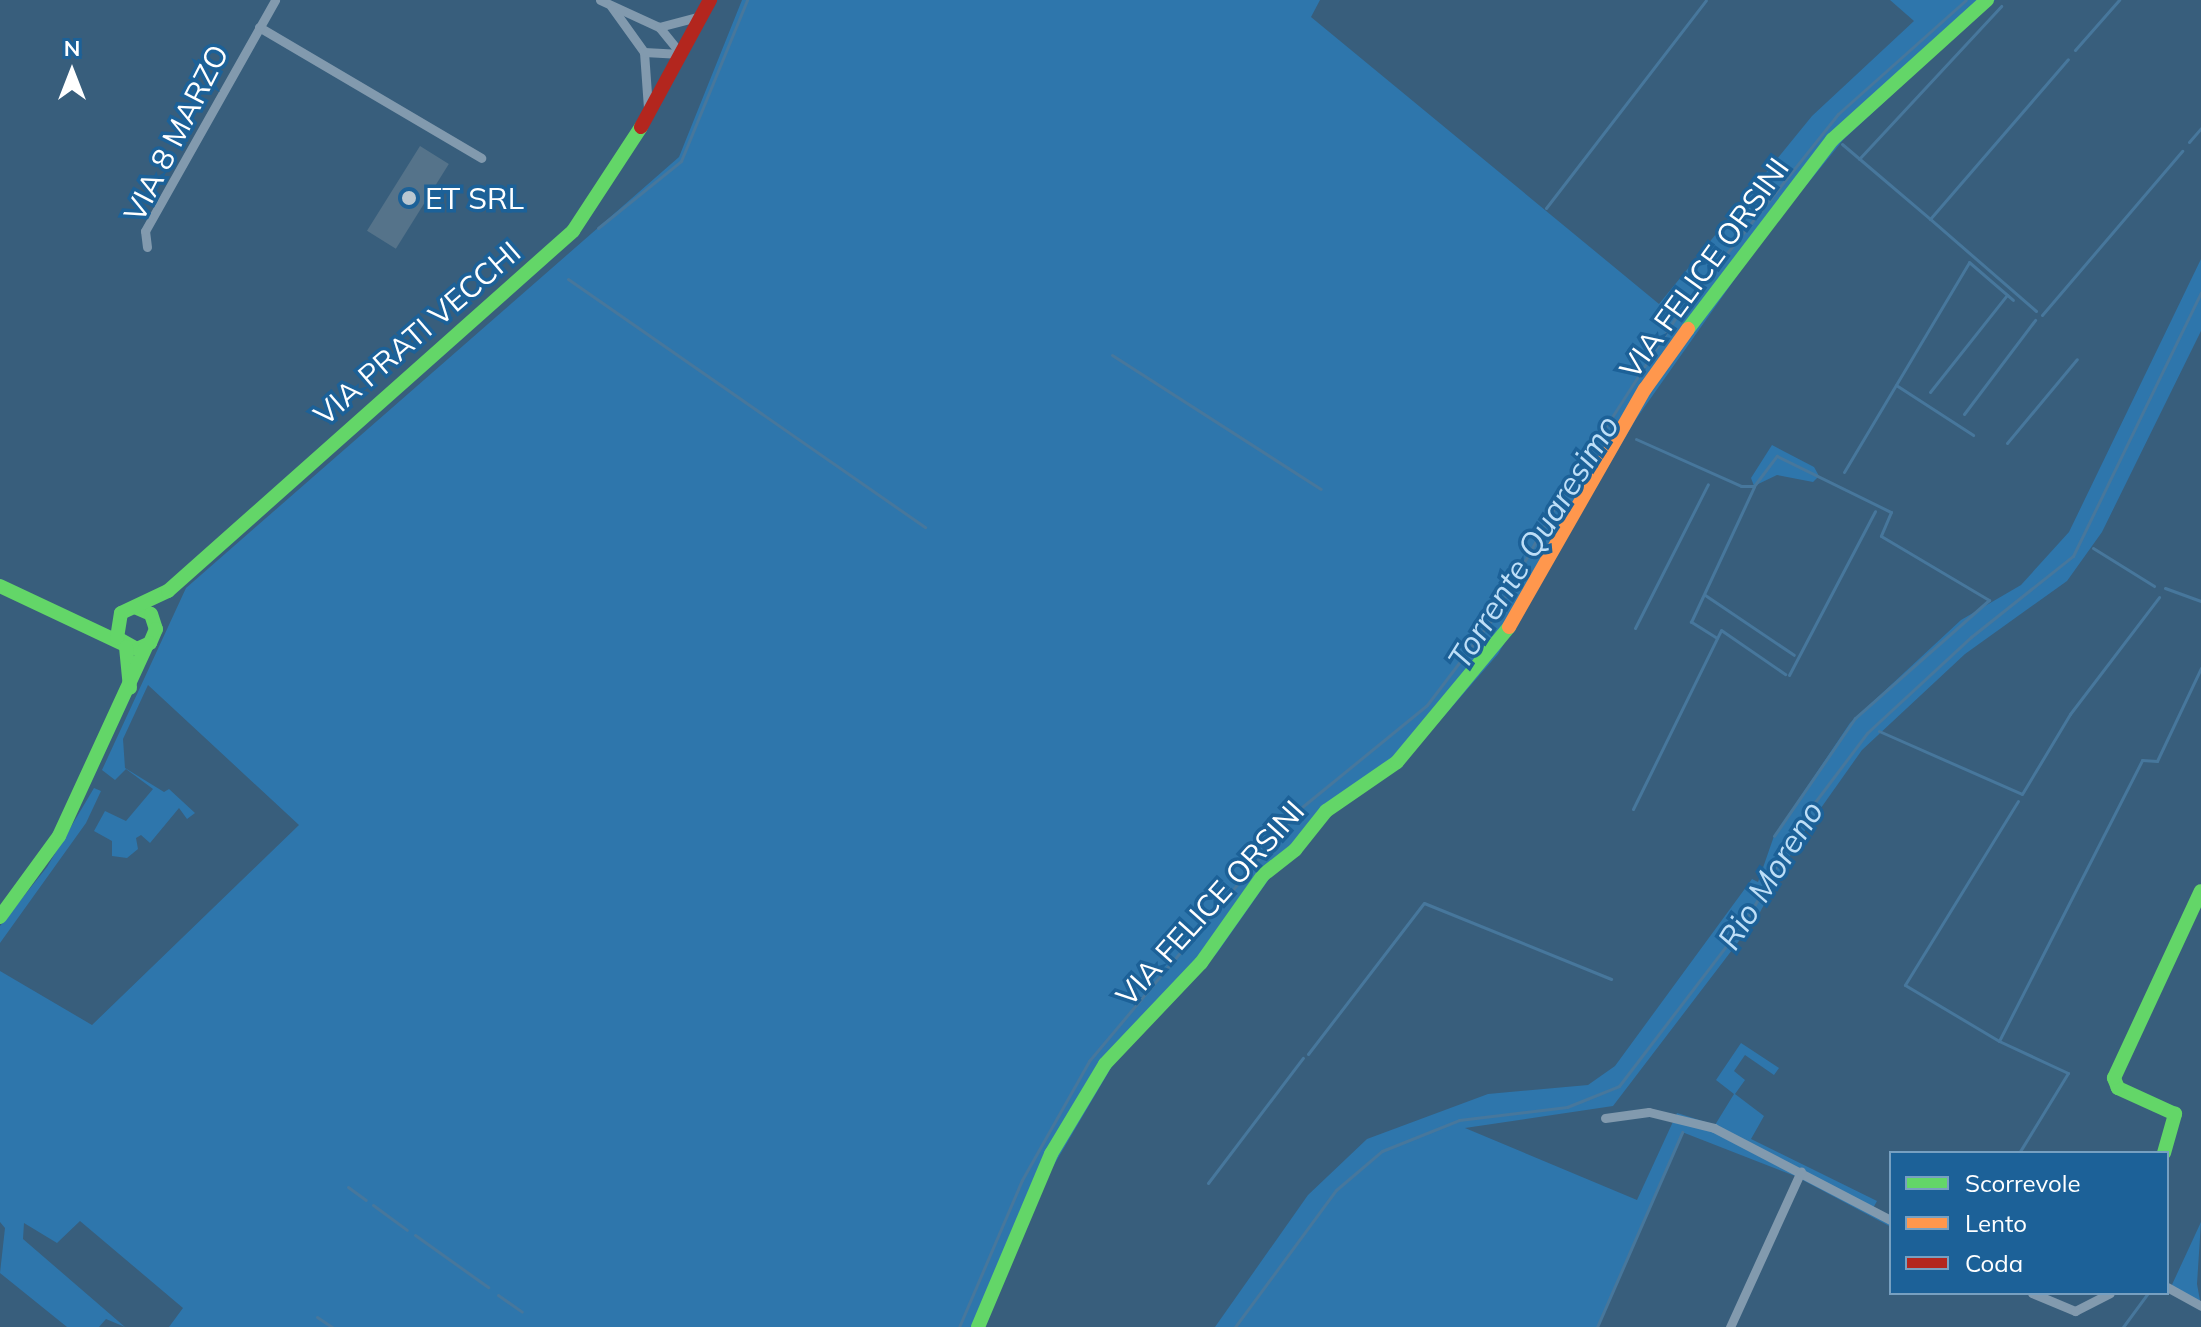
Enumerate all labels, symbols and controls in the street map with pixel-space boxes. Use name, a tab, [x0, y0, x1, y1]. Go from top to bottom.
north arrow	[32, 32, 112, 112]
text: N	[64, 34, 80, 62]
street label: VIA 8 MARZO	[116, 39, 236, 227]
street label: VIA FELICE ORSINI	[1612, 151, 1796, 385]
place label: ET SRL	[425, 180, 524, 216]
marker: ET SRL	[400, 189, 418, 207]
street label: VIA PRATI VECCHI	[306, 234, 528, 432]
water label: Torrente Quaresimo	[1439, 408, 1627, 676]
street label: VIA FELICE ORSINI	[1108, 793, 1312, 1013]
water label: Rio Moreno	[1709, 794, 1831, 956]
legend	[1889, 1151, 2169, 1295]
text: Scorrevole	[1965, 1168, 2081, 1198]
text: Lento	[1965, 1208, 2027, 1238]
text: Coda	[1965, 1248, 2023, 1278]

